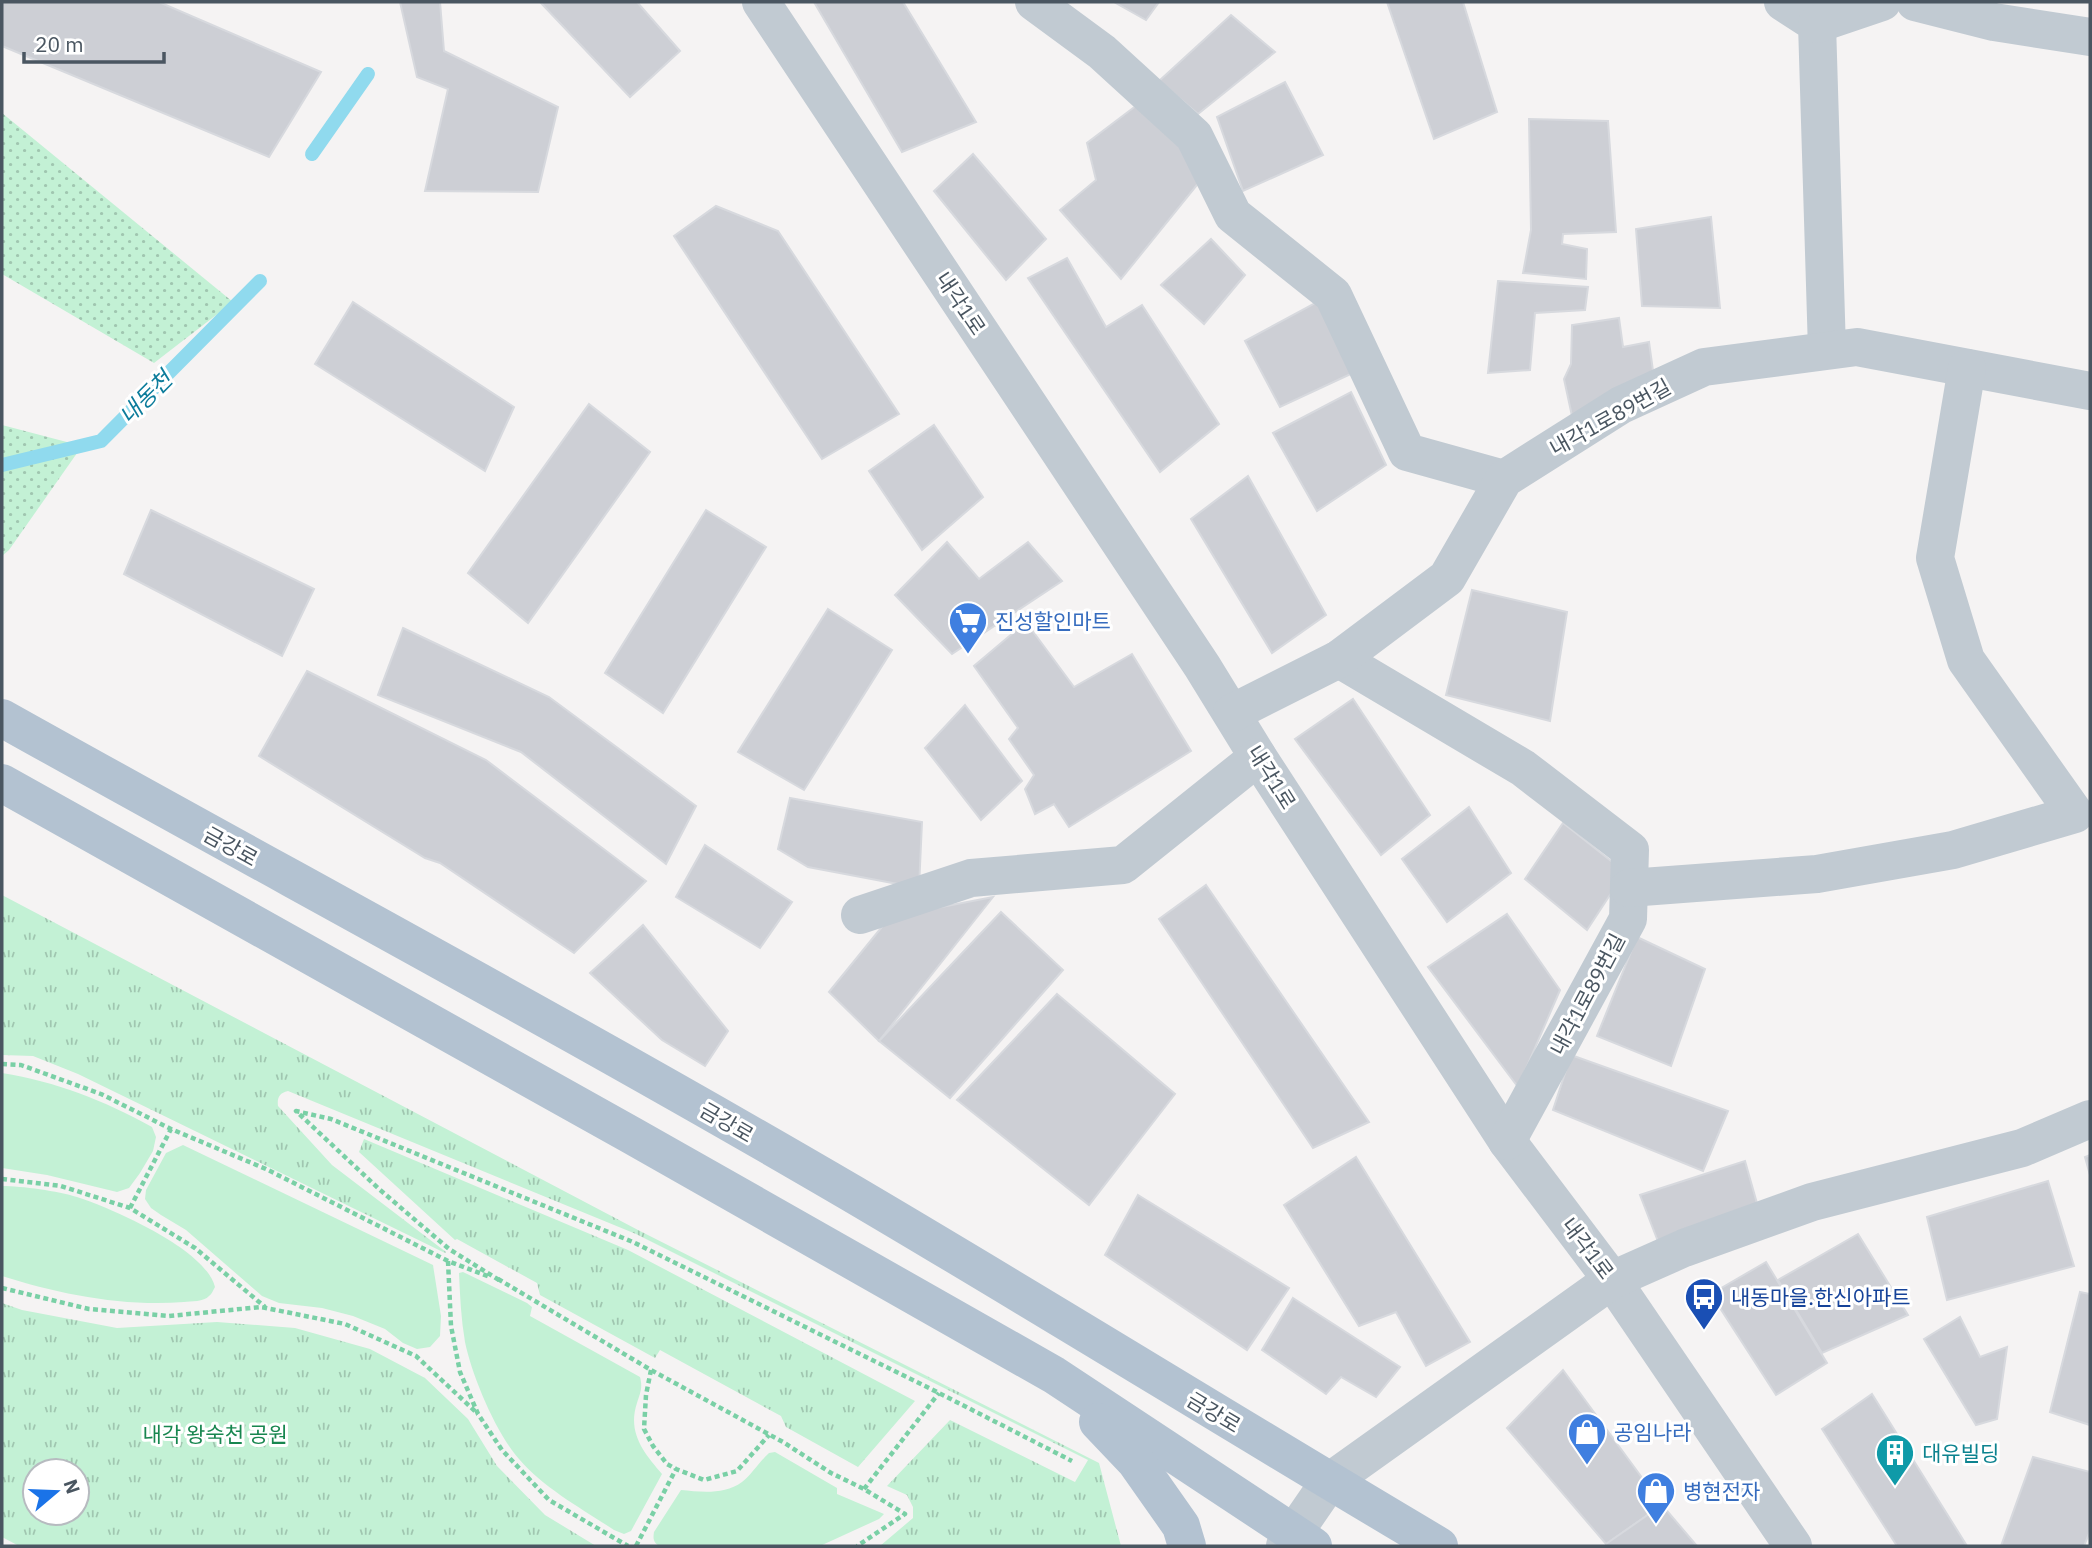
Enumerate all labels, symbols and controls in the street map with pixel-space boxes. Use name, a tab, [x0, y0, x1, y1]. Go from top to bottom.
scale bar	[24, 21, 164, 65]
text: 20 m	[35, 30, 84, 58]
street label: 내각1로	[930, 266, 992, 340]
water label: 내동천	[112, 362, 180, 430]
street label: 내각1로89번길	[1544, 372, 1676, 462]
supermarket icon: 진성할인마트	[947, 600, 989, 655]
place label: 진성할인마트	[995, 607, 1111, 635]
street label: 내각1로	[1241, 740, 1303, 814]
street label: 금강로	[199, 820, 263, 872]
street label: 내각1로89번길	[1543, 928, 1631, 1060]
street label: 금강로	[695, 1095, 759, 1149]
street label: 내각1로	[1556, 1211, 1620, 1285]
bus stop icon: 내동마을.한신아파트	[1683, 1276, 1725, 1331]
place label: 내동마을.한신아파트	[1731, 1283, 1911, 1311]
street label: 금강로	[1182, 1385, 1246, 1439]
shop icon: 공임나라	[1566, 1411, 1608, 1466]
place label: 공임나라	[1614, 1418, 1691, 1446]
park label: 내각 왕숙천 공원	[142, 1420, 288, 1448]
building icon: 대유빌딩	[1874, 1432, 1916, 1487]
place label: 대유빌딩	[1922, 1439, 1999, 1467]
north arrow	[21, 1457, 91, 1527]
shop icon: 병현전자	[1635, 1470, 1677, 1525]
text: N	[58, 1476, 86, 1497]
place label: 병현전자	[1683, 1477, 1760, 1505]

